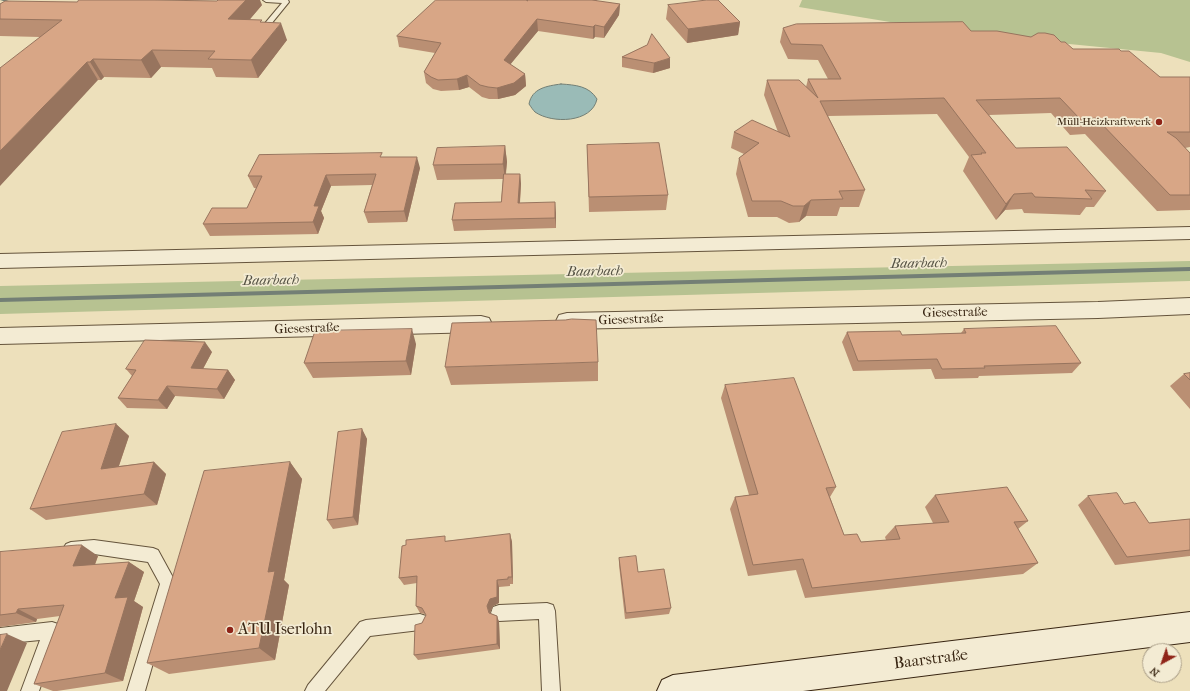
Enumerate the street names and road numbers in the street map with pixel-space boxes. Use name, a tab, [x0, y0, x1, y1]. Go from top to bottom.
street label: Giesestraße	[922, 305, 988, 321]
street label: Giesestraße	[598, 311, 664, 329]
street label: Giesestraße	[274, 320, 340, 338]
street label: Baarstraße	[893, 646, 969, 674]

